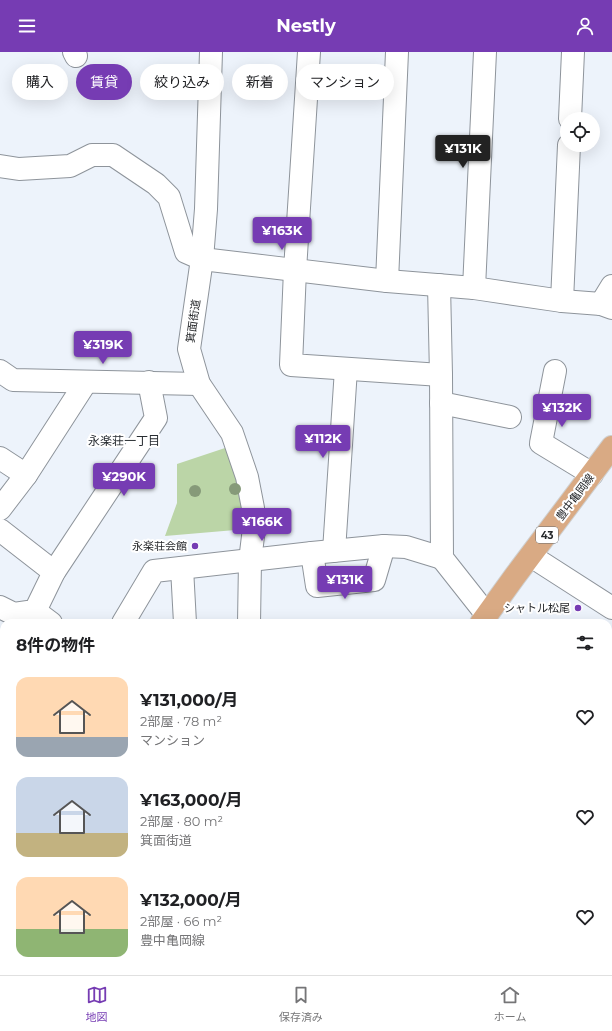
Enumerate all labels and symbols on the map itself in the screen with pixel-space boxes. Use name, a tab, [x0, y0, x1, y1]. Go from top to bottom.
pin: ¥131K	[435, 135, 491, 169]
pin: ¥163K	[254, 217, 310, 251]
street label: 箕面街道	[183, 298, 203, 344]
pin: ¥319K	[75, 331, 131, 365]
pin: ¥132K	[534, 394, 590, 428]
pin: ¥112K	[295, 425, 351, 459]
district label: 永楽荘一丁目	[88, 433, 160, 448]
pin: ¥290K	[96, 463, 152, 497]
street label: 豊中亀岡線	[553, 471, 597, 523]
pin: ¥166K	[234, 508, 290, 542]
road number: 43	[536, 527, 558, 543]
place label: 永楽荘会館	[132, 539, 187, 553]
marker: 永楽荘会館	[190, 541, 200, 551]
pin: ¥131K	[317, 566, 373, 600]
place label: シャトル松尾	[504, 601, 570, 615]
marker: シャトル松尾	[573, 603, 583, 613]

